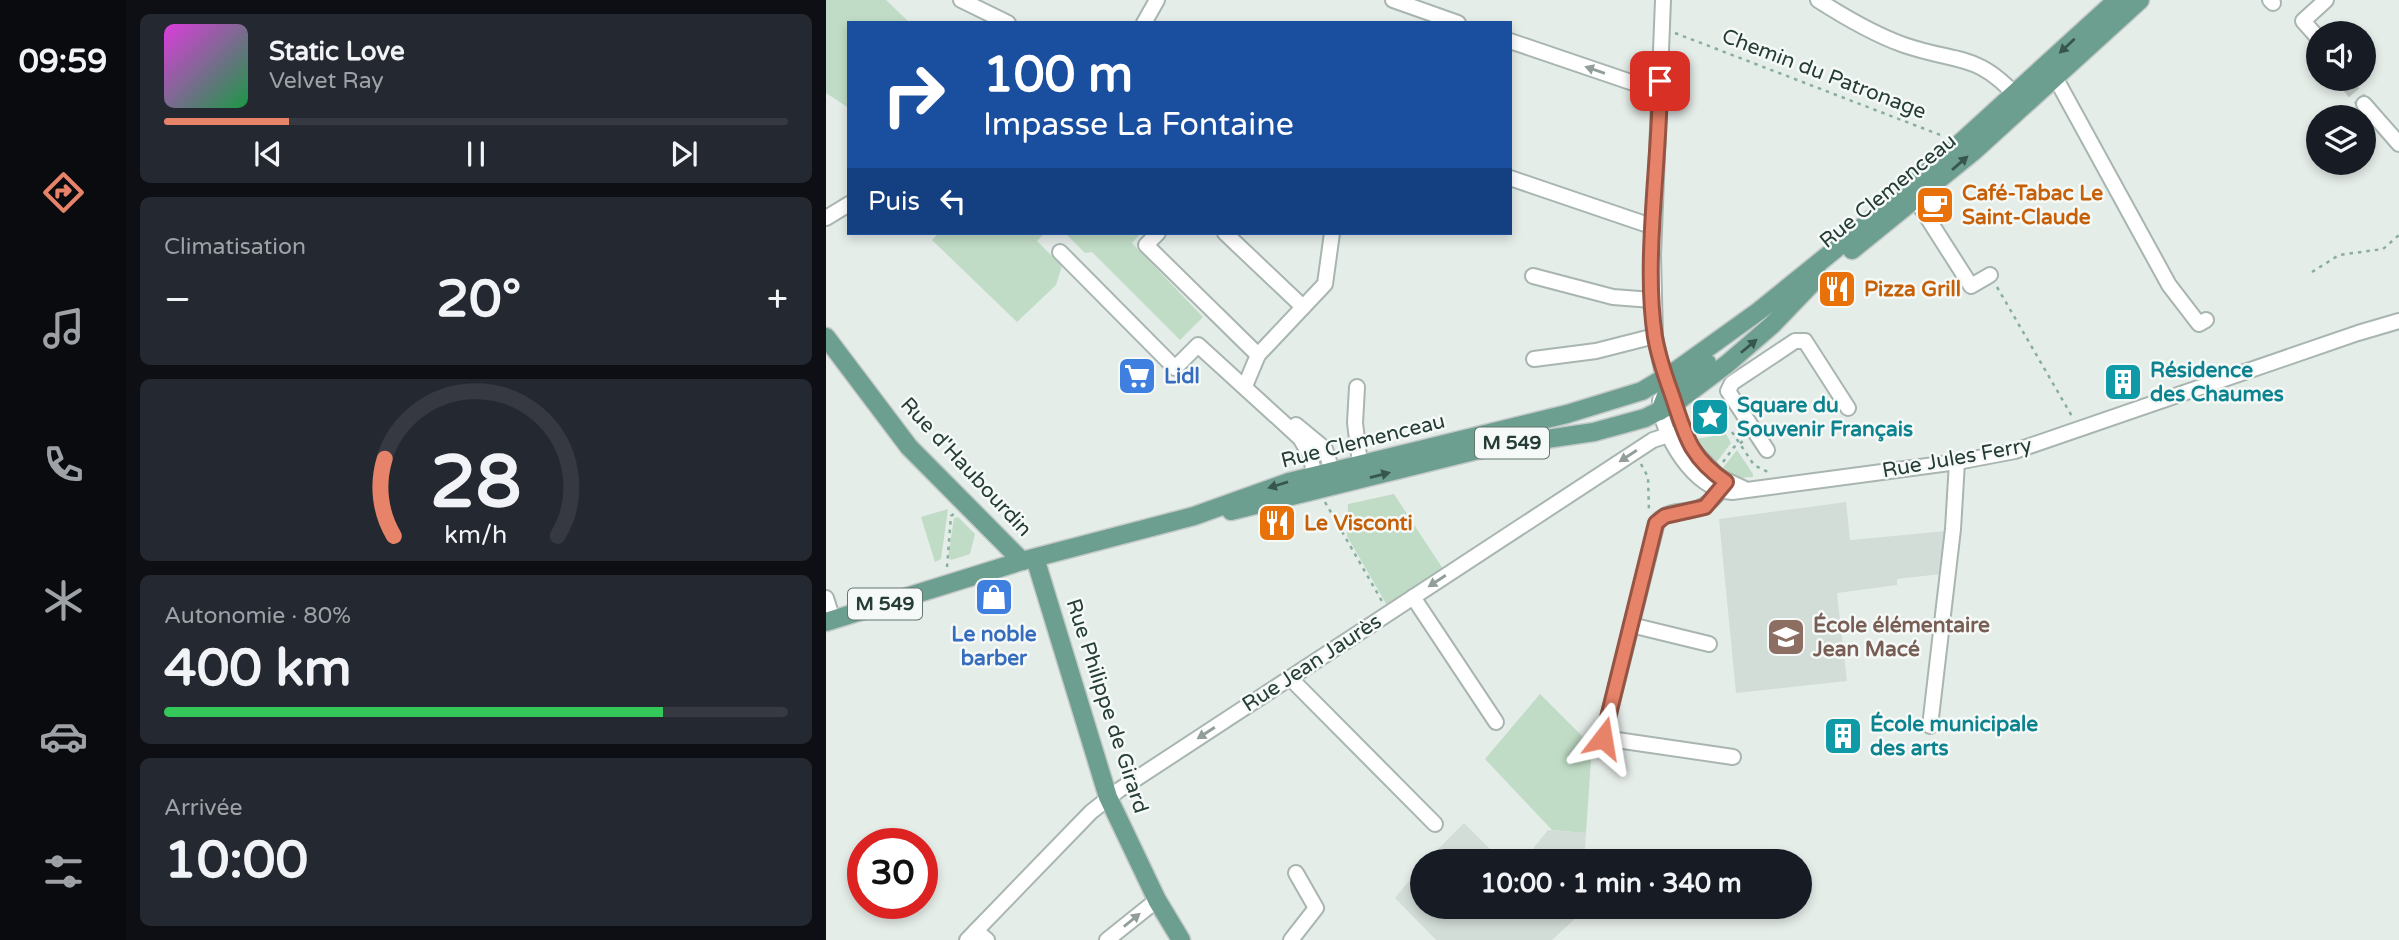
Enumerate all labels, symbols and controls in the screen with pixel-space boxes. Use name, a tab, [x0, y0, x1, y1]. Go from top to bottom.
map controls	[2306, 21, 2376, 175]
button: sound	[2306, 21, 2376, 91]
street label: Chemin du Patronage	[1718, 23, 1930, 125]
text: Static Love	[269, 36, 405, 67]
one-way arrow	[2058, 38, 2076, 54]
text: 09:59	[19, 43, 107, 81]
text: 100 m	[983, 46, 1133, 105]
icon: right	[868, 49, 959, 140]
pin	[1630, 51, 1690, 111]
icon: arrive	[1641, 62, 1679, 100]
one-way arrow	[1585, 64, 1606, 75]
text: Velvet Ray	[269, 67, 384, 95]
button: layers	[2306, 105, 2376, 175]
text: Impasse La Fontaine	[983, 106, 1294, 144]
street label: Rue Clemenceau	[1815, 128, 1961, 254]
icon: previous	[249, 135, 287, 173]
icon: pause	[457, 135, 495, 173]
icon: next	[665, 135, 703, 173]
one-way arrow	[1952, 156, 1969, 171]
icon: directions	[39, 168, 88, 217]
place label: Café-Tabac Le Saint-Claude	[1962, 181, 2103, 230]
icon: left	[934, 182, 972, 220]
cafe icon: Café-Tabac Le Saint-Claude	[1914, 184, 1956, 226]
text: Puis	[868, 186, 920, 217]
text: Climatisation	[164, 233, 306, 261]
text: 20°	[436, 268, 521, 331]
restaurant icon: Pizza Grill	[1816, 268, 1858, 310]
text: −	[164, 277, 191, 323]
text: +	[767, 277, 788, 323]
place label: Pizza Grill	[1864, 277, 1961, 302]
icon: music	[39, 304, 88, 353]
one-way arrow	[1740, 338, 1758, 354]
supermarket icon: Lidl	[1116, 355, 1158, 397]
place label: Résidence des Chaumes	[2150, 358, 2284, 407]
building icon: Résidence des Chaumes	[2102, 361, 2144, 403]
place label: Lidl	[1164, 364, 1200, 389]
street label: Rue d'Haubourdin	[895, 392, 1037, 542]
place label: Square du Souvenir Français	[1737, 393, 1913, 442]
place icon: Square du Souvenir Français	[1689, 396, 1731, 438]
street label: Rue Clemenceau	[1278, 409, 1448, 473]
road number: M 549	[1475, 428, 1549, 458]
street label: Rue Jules Ferry	[1880, 433, 2034, 483]
text: 28	[430, 439, 522, 527]
icon: phone	[39, 440, 88, 489]
one-way arrow	[1618, 450, 1637, 463]
one-way arrow	[1369, 469, 1391, 480]
one-way arrow	[1267, 480, 1288, 491]
restaurant icon: Le Visconti	[1256, 502, 1298, 544]
place label: Le Visconti	[1304, 511, 1413, 536]
text: km/h	[445, 520, 507, 550]
one-way arrow	[1428, 574, 1447, 587]
icon: climate	[39, 576, 88, 625]
shop icon: Le noble barber	[973, 576, 1015, 618]
road number: M 549	[848, 589, 922, 620]
street label: Rue Philippe de Girard	[1061, 596, 1153, 816]
text: Autonomie · 80%	[164, 602, 351, 630]
street label: Rue Jean Jaurès	[1238, 609, 1386, 717]
place label: École élémentaire Jean Macé	[1812, 612, 1990, 662]
school or university icon: École élémentaire Jean Macé	[1765, 616, 1807, 658]
place label: Le noble barber	[951, 622, 1037, 671]
text: 400 km	[164, 637, 352, 700]
position arrow	[1566, 701, 1640, 775]
place label: École municipale des arts	[1870, 711, 2038, 761]
icon: car	[39, 712, 88, 761]
building icon: École municipale des arts	[1822, 715, 1864, 757]
one-way arrow	[1197, 726, 1215, 740]
text: Arrivée	[164, 794, 242, 822]
speed limit sign: 30	[847, 828, 938, 919]
text: 10:00	[164, 829, 308, 892]
icon: filters	[39, 847, 88, 896]
text: 10:00 · 1 min · 340 m	[1480, 868, 1742, 899]
one-way arrow	[1124, 913, 1141, 928]

